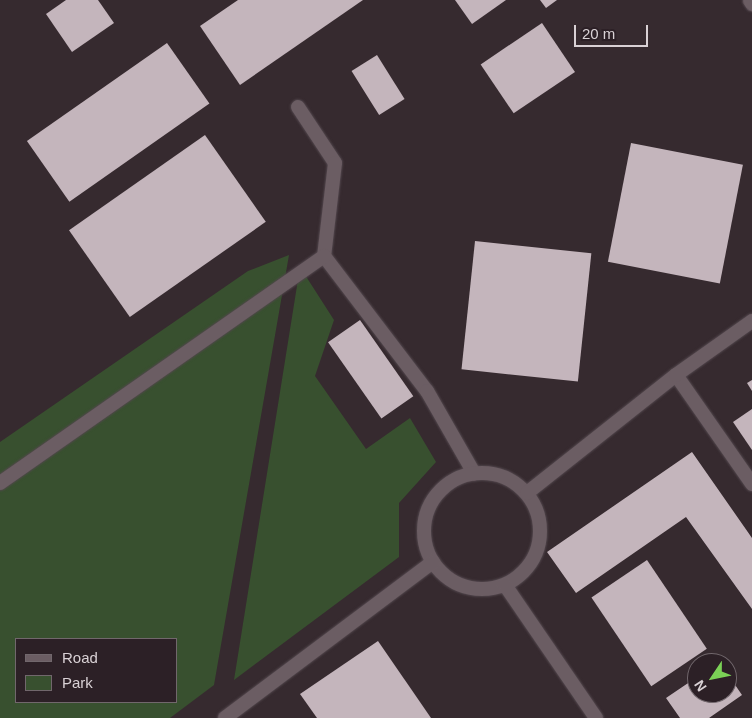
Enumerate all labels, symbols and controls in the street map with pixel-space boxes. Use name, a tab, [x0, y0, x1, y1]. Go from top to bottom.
scale bar	[577, 15, 651, 47]
text: 20 m	[582, 25, 615, 42]
legend	[15, 638, 178, 703]
text: Road	[62, 649, 98, 666]
north arrow	[687, 653, 737, 703]
text: Park	[62, 674, 93, 691]
text: N	[691, 677, 710, 694]

